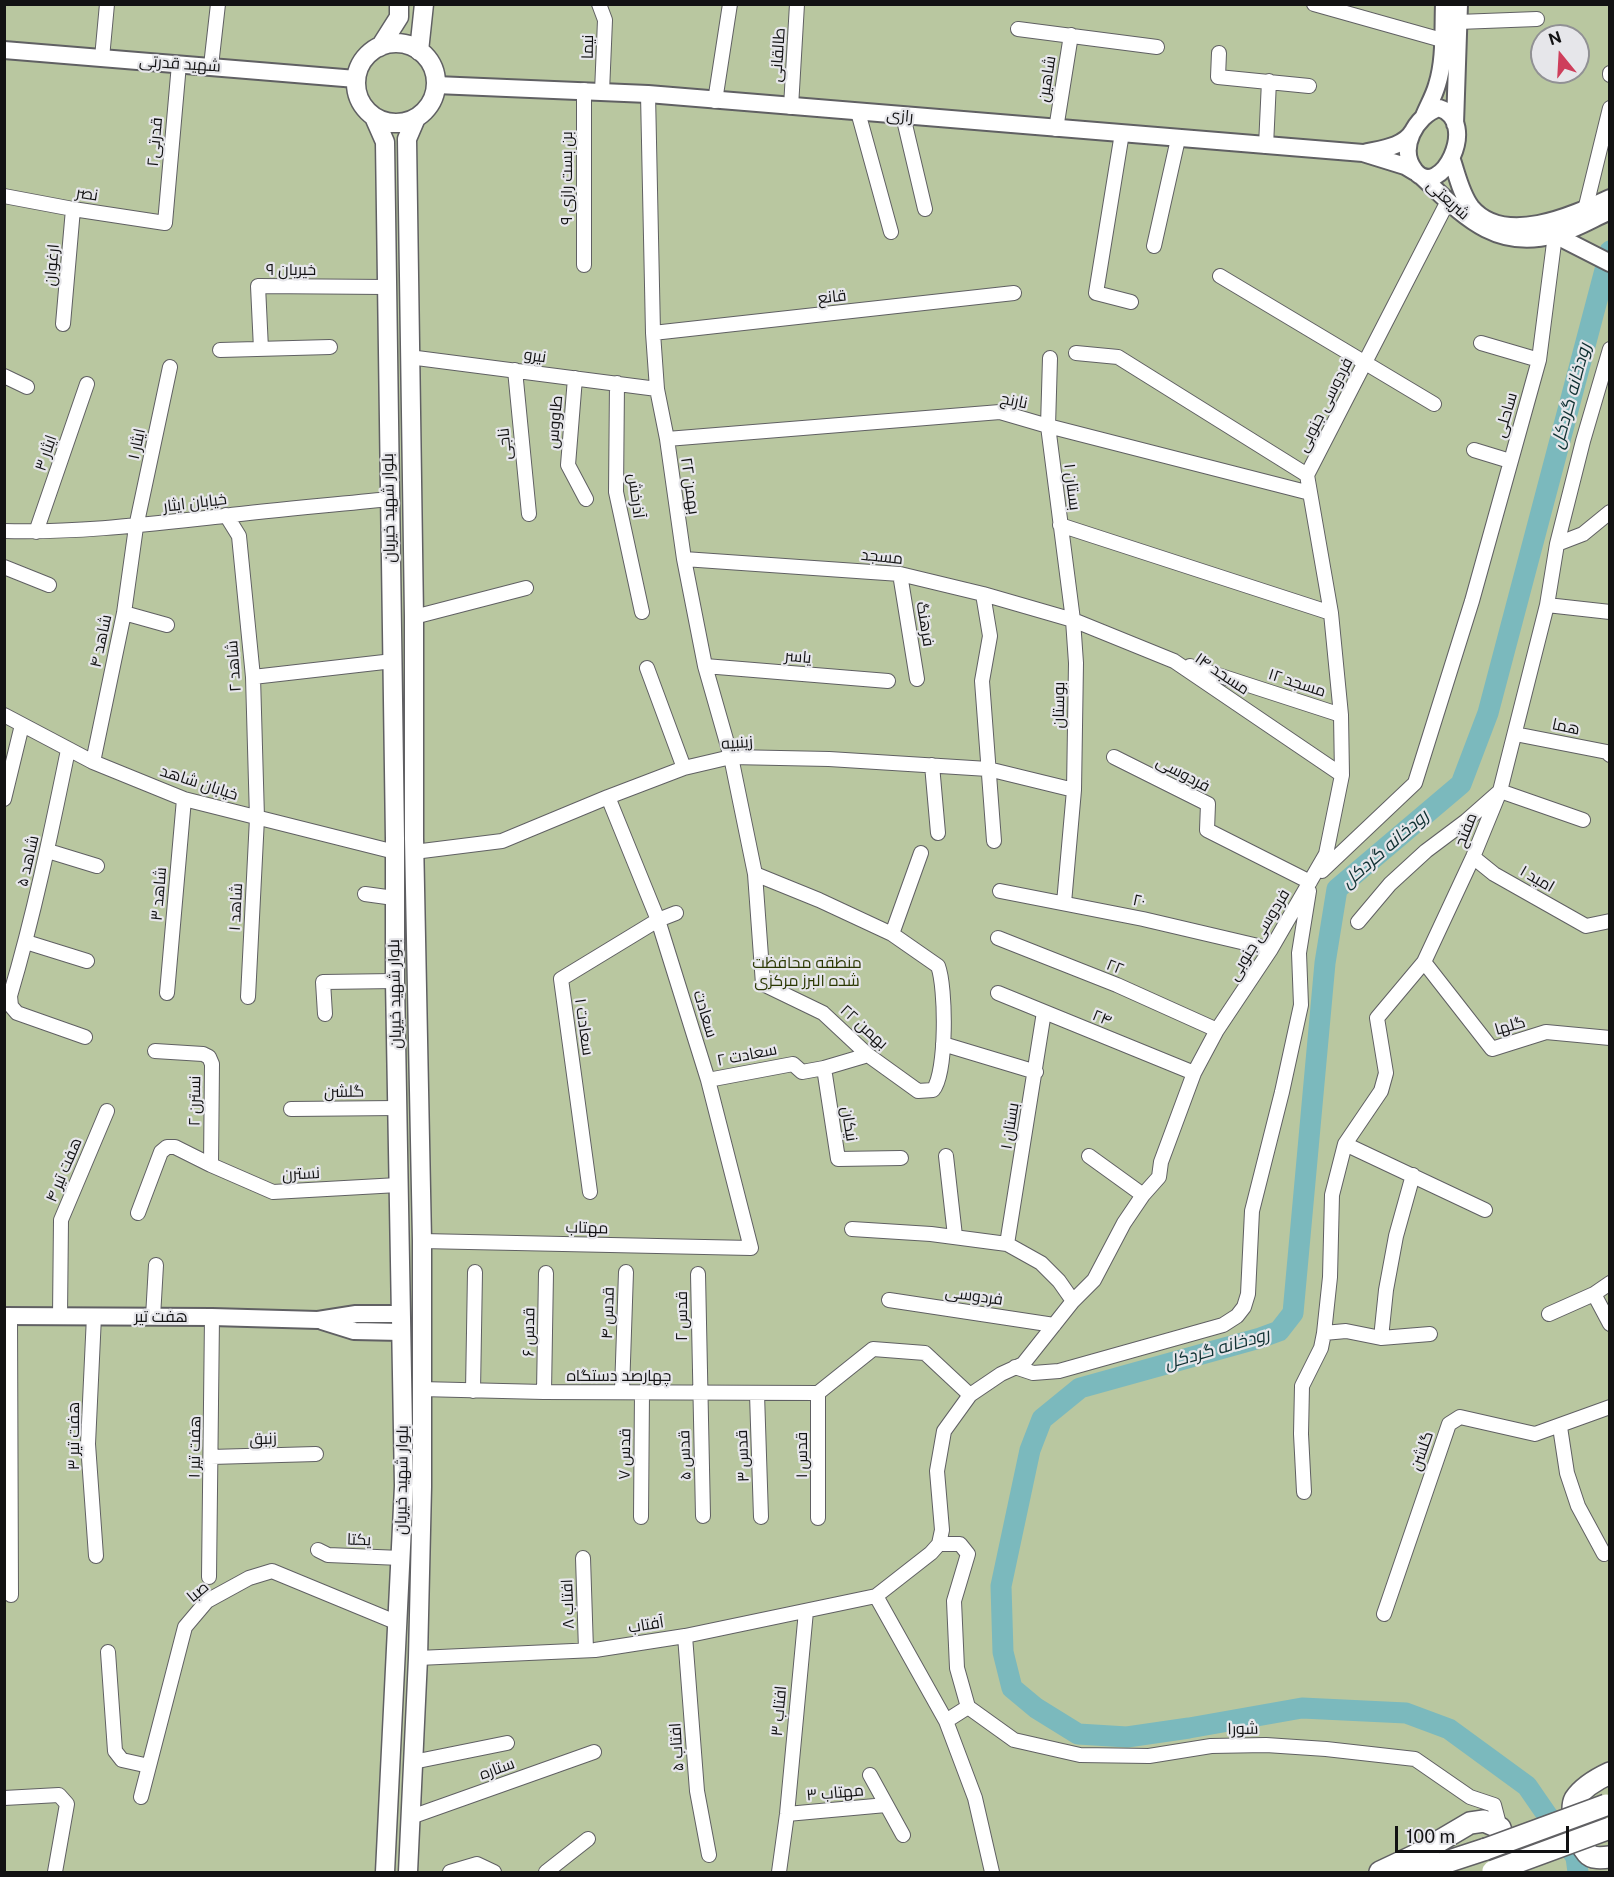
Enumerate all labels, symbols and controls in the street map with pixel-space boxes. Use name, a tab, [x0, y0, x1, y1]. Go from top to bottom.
north arrow	[1530, 24, 1590, 84]
street label: طالقانی	[767, 27, 789, 83]
text: N	[1546, 27, 1564, 49]
street label: نیما	[578, 35, 598, 59]
street label: شهید قدرتی	[139, 52, 221, 76]
street label: شاهین	[1034, 54, 1060, 104]
street label: رازی	[886, 105, 914, 127]
street label: قدرتی۲	[143, 117, 167, 167]
street label: بن بست رازی ۹	[557, 131, 577, 225]
street label: شریعتی	[1423, 176, 1473, 224]
street label: نصر	[75, 183, 99, 205]
street label: ارغوان	[41, 243, 63, 287]
street label: خیریان ۹	[266, 260, 316, 280]
street label: قانع	[817, 286, 847, 308]
water label: رودخانه گردکل	[1547, 341, 1595, 451]
street label: نیرو	[523, 345, 547, 367]
street label: فردوسی جنوبی	[1293, 355, 1357, 455]
street label: نارنج	[999, 389, 1029, 413]
street label: ساحلی	[1490, 390, 1522, 440]
street label: طاووس	[543, 395, 567, 449]
street label: ایثار ۱	[124, 427, 150, 461]
street label: ناجی	[494, 427, 516, 461]
street label: ایثار ۳	[31, 432, 61, 474]
street label: بلوار شهید خیریان	[378, 453, 400, 563]
street label: ۲۲ بهمن	[676, 456, 704, 516]
street label: بستان ۱	[1060, 463, 1084, 511]
street label: آذرخش	[624, 472, 648, 520]
street label: خیابان ایثار	[162, 490, 228, 516]
street label: مسجد	[860, 545, 904, 569]
street label: فرهنگ	[912, 600, 938, 648]
street label: شاهد ۴	[86, 613, 116, 669]
street label: شاهد ۲	[223, 640, 245, 692]
street label: یاسر	[784, 646, 812, 668]
street label: مسجد ۱۴	[1191, 649, 1253, 699]
street label: مسجد ۱۲	[1266, 665, 1328, 701]
street label: بوستان	[1049, 681, 1069, 729]
street label: هما	[1550, 715, 1582, 739]
street label: زینبیه	[720, 732, 754, 754]
street label: فردوسی	[1153, 752, 1213, 796]
street label: خیابان شاهد	[157, 761, 241, 805]
water label: رودخانه گردکل	[1337, 805, 1433, 893]
street label: مفتح	[1450, 810, 1482, 850]
street label: شاهد ۵	[13, 834, 43, 888]
street label: امید ۱	[1516, 862, 1558, 896]
street label: شاهد ۳	[147, 866, 171, 922]
street label: شاهد ۱	[225, 882, 247, 932]
street label: فردوسی جنوبی	[1224, 886, 1294, 984]
street label: ۲۰	[1131, 890, 1147, 912]
street label: بلوار شهید خیریان	[384, 939, 406, 1049]
park label: منطقه محافظت شده البرز مرکزی	[752, 953, 862, 991]
street label: ۲۲	[1104, 955, 1126, 979]
street label: سعادت	[689, 988, 721, 1040]
street label: سعادت ۱	[571, 997, 597, 1057]
street label: ۲۲ بهمن	[836, 1001, 892, 1053]
street label: ۲۴	[1090, 1006, 1114, 1030]
street label: گلها	[1492, 1013, 1528, 1039]
street label: سعادت ۲	[715, 1040, 779, 1070]
street label: نسترن ۲	[185, 1076, 205, 1126]
street label: گلشن	[324, 1082, 364, 1102]
street label: بستان ۱	[997, 1101, 1023, 1151]
street label: نیکان	[837, 1105, 861, 1143]
street label: هفت تیر ۴	[42, 1135, 86, 1205]
street label: نسترن	[281, 1163, 321, 1185]
street label: مهتاب	[565, 1218, 609, 1238]
street label: فردوسی	[944, 1282, 1004, 1310]
street label: قدس ۴	[597, 1287, 619, 1339]
street label: قدس ۲	[672, 1291, 692, 1341]
street label: هفت تیر	[134, 1307, 188, 1327]
street label: قدس ۶	[519, 1307, 539, 1357]
water label: رودخانه گردکل	[1162, 1324, 1272, 1374]
street label: چهارصد دستگاه	[567, 1366, 671, 1386]
street label: هفت تیر ۳	[64, 1402, 84, 1470]
street label: هفت تیر ۱	[185, 1416, 205, 1478]
street label: بلوار شهید خیریان	[391, 1425, 413, 1535]
street label: قدس ۷	[615, 1428, 635, 1480]
street label: زنبق	[249, 1429, 277, 1449]
street label: گلشن	[1406, 1429, 1438, 1473]
street label: قدس ۵	[675, 1430, 695, 1480]
street label: قدس ۳	[732, 1430, 754, 1482]
street label: قدس ۱	[792, 1432, 812, 1478]
street label: یکتا	[347, 1530, 371, 1550]
street label: صبا	[183, 1577, 213, 1607]
street label: افتاب ۸	[558, 1579, 578, 1629]
street label: آفتاب	[627, 1613, 665, 1637]
street label: افتاب ۳	[767, 1685, 791, 1737]
street label: شورا	[1227, 1719, 1259, 1739]
street label: افتاب ۵	[666, 1722, 688, 1772]
street label: ستاره	[477, 1754, 517, 1784]
street label: مهتاب ۳	[805, 1781, 865, 1805]
scale bar	[1398, 1814, 1572, 1852]
text: 100 m	[1406, 1826, 1455, 1847]

